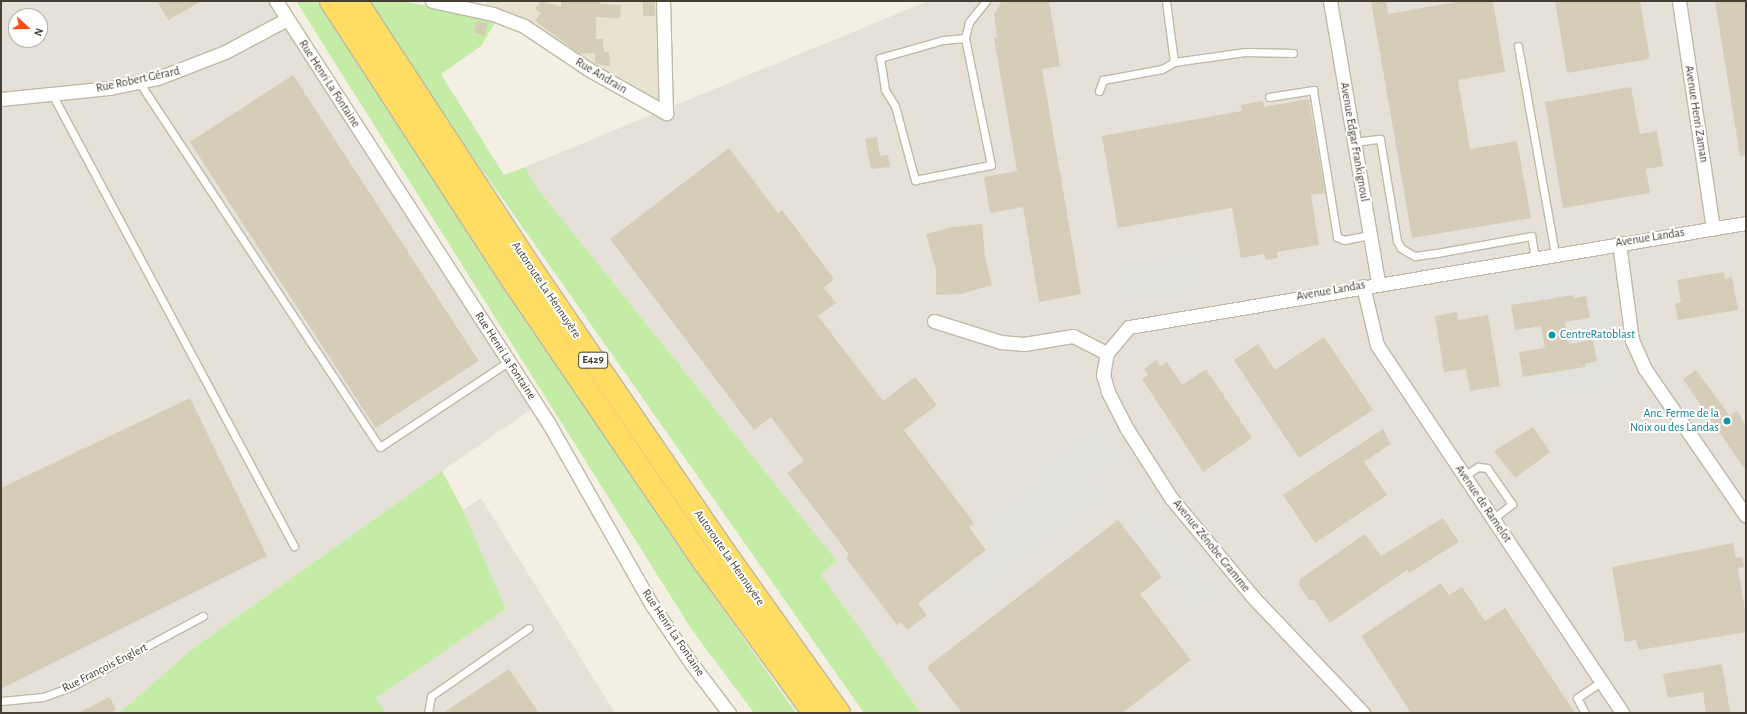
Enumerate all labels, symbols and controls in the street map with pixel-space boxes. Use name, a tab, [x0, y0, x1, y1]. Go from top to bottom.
north arrow	[8, 8, 48, 48]
text: N	[32, 27, 45, 38]
street label: Rue Henri La Fontaine	[295, 37, 363, 131]
street label: Rue Andrain	[573, 55, 629, 97]
street label: Rue Robert Gérard	[95, 64, 181, 96]
street label: Avenue Henri Zaman	[1681, 64, 1711, 164]
street label: Avenue Edgar Frankignoul	[1336, 81, 1372, 203]
street label: Avenue Landas	[1614, 225, 1686, 251]
street label: Autoroute La Hennuyère	[508, 239, 584, 341]
street label: Avenue Landas	[1295, 278, 1367, 304]
street label: Rue Henri La Fontaine	[471, 309, 539, 403]
place label: CentreRatoblast	[1560, 328, 1635, 342]
marker: CentreRatoblast	[1547, 330, 1557, 340]
road number: E429	[578, 351, 608, 369]
place label: Anc. Ferme de la Noix ou des Landas	[1630, 407, 1719, 435]
marker: Anc. Ferme de la Noix ou des Landas	[1722, 416, 1732, 426]
street label: Avenue de Ramelot	[1452, 463, 1514, 545]
street label: Avenue Zénobe Gramme	[1169, 497, 1253, 595]
street label: Autoroute La Hennuyère	[691, 507, 767, 609]
street label: Rue Henri La Fontaine	[639, 587, 707, 679]
street label: Rue François Englert	[60, 640, 150, 696]

